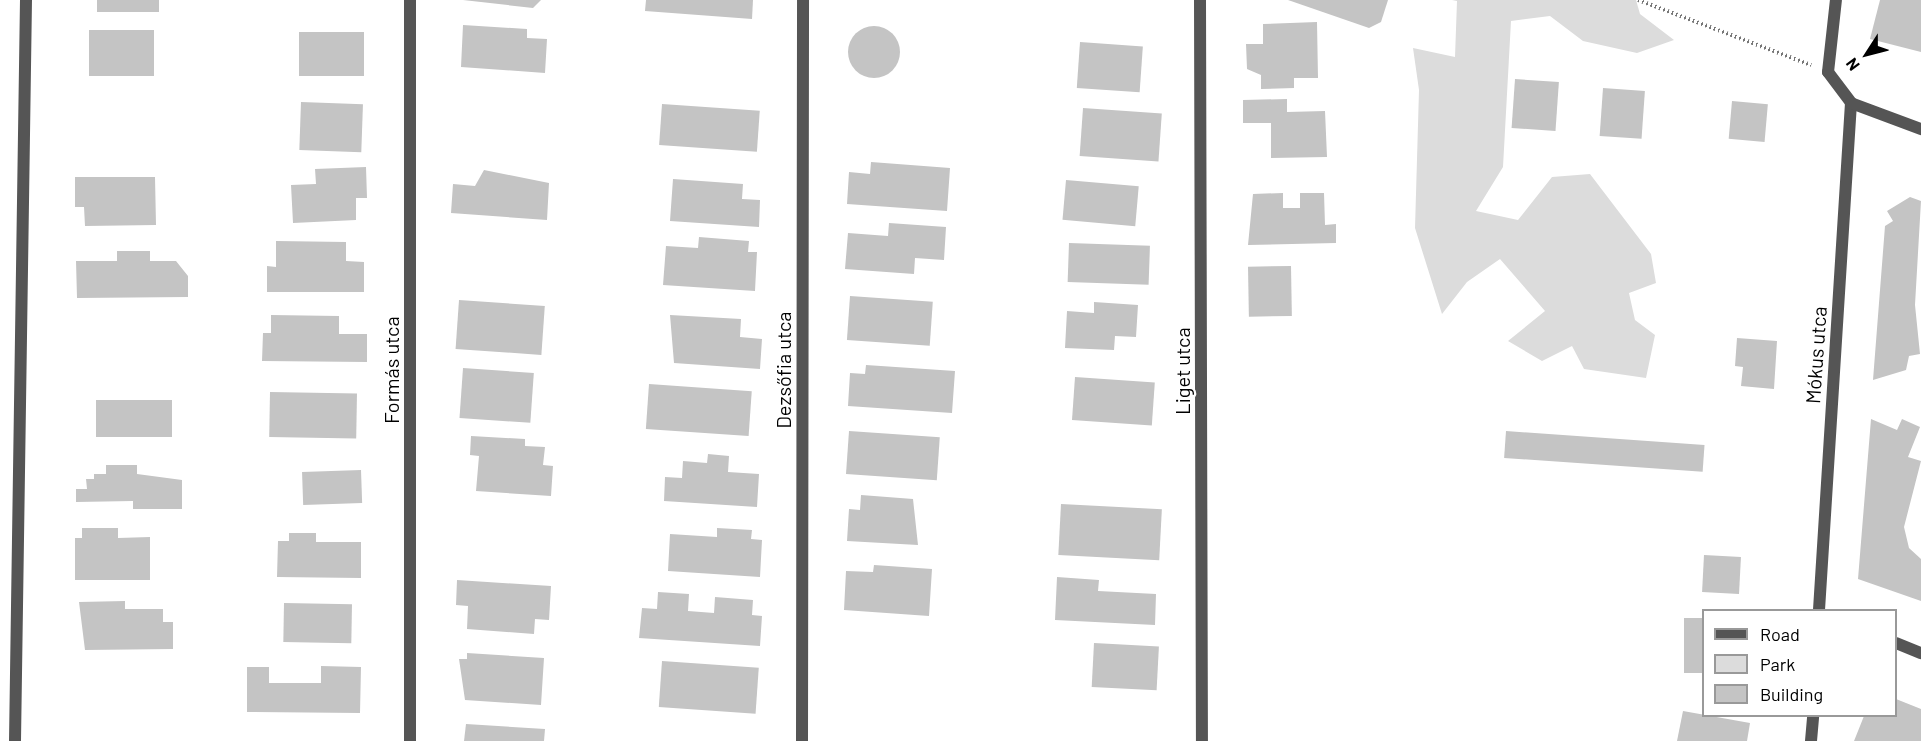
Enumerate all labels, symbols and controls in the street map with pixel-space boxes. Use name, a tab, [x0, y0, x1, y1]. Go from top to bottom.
north arrow	[1837, 24, 1897, 84]
text: N	[1841, 55, 1863, 75]
street label: Mókus utca	[1801, 305, 1831, 405]
street label: Dezsőfia utca	[771, 311, 795, 429]
street label: Formás utca	[379, 316, 403, 424]
street label: Liget utca	[1170, 327, 1194, 415]
legend	[1702, 609, 1897, 717]
text: Road	[1760, 623, 1800, 645]
text: Park	[1760, 653, 1795, 675]
text: Building	[1760, 683, 1823, 705]

